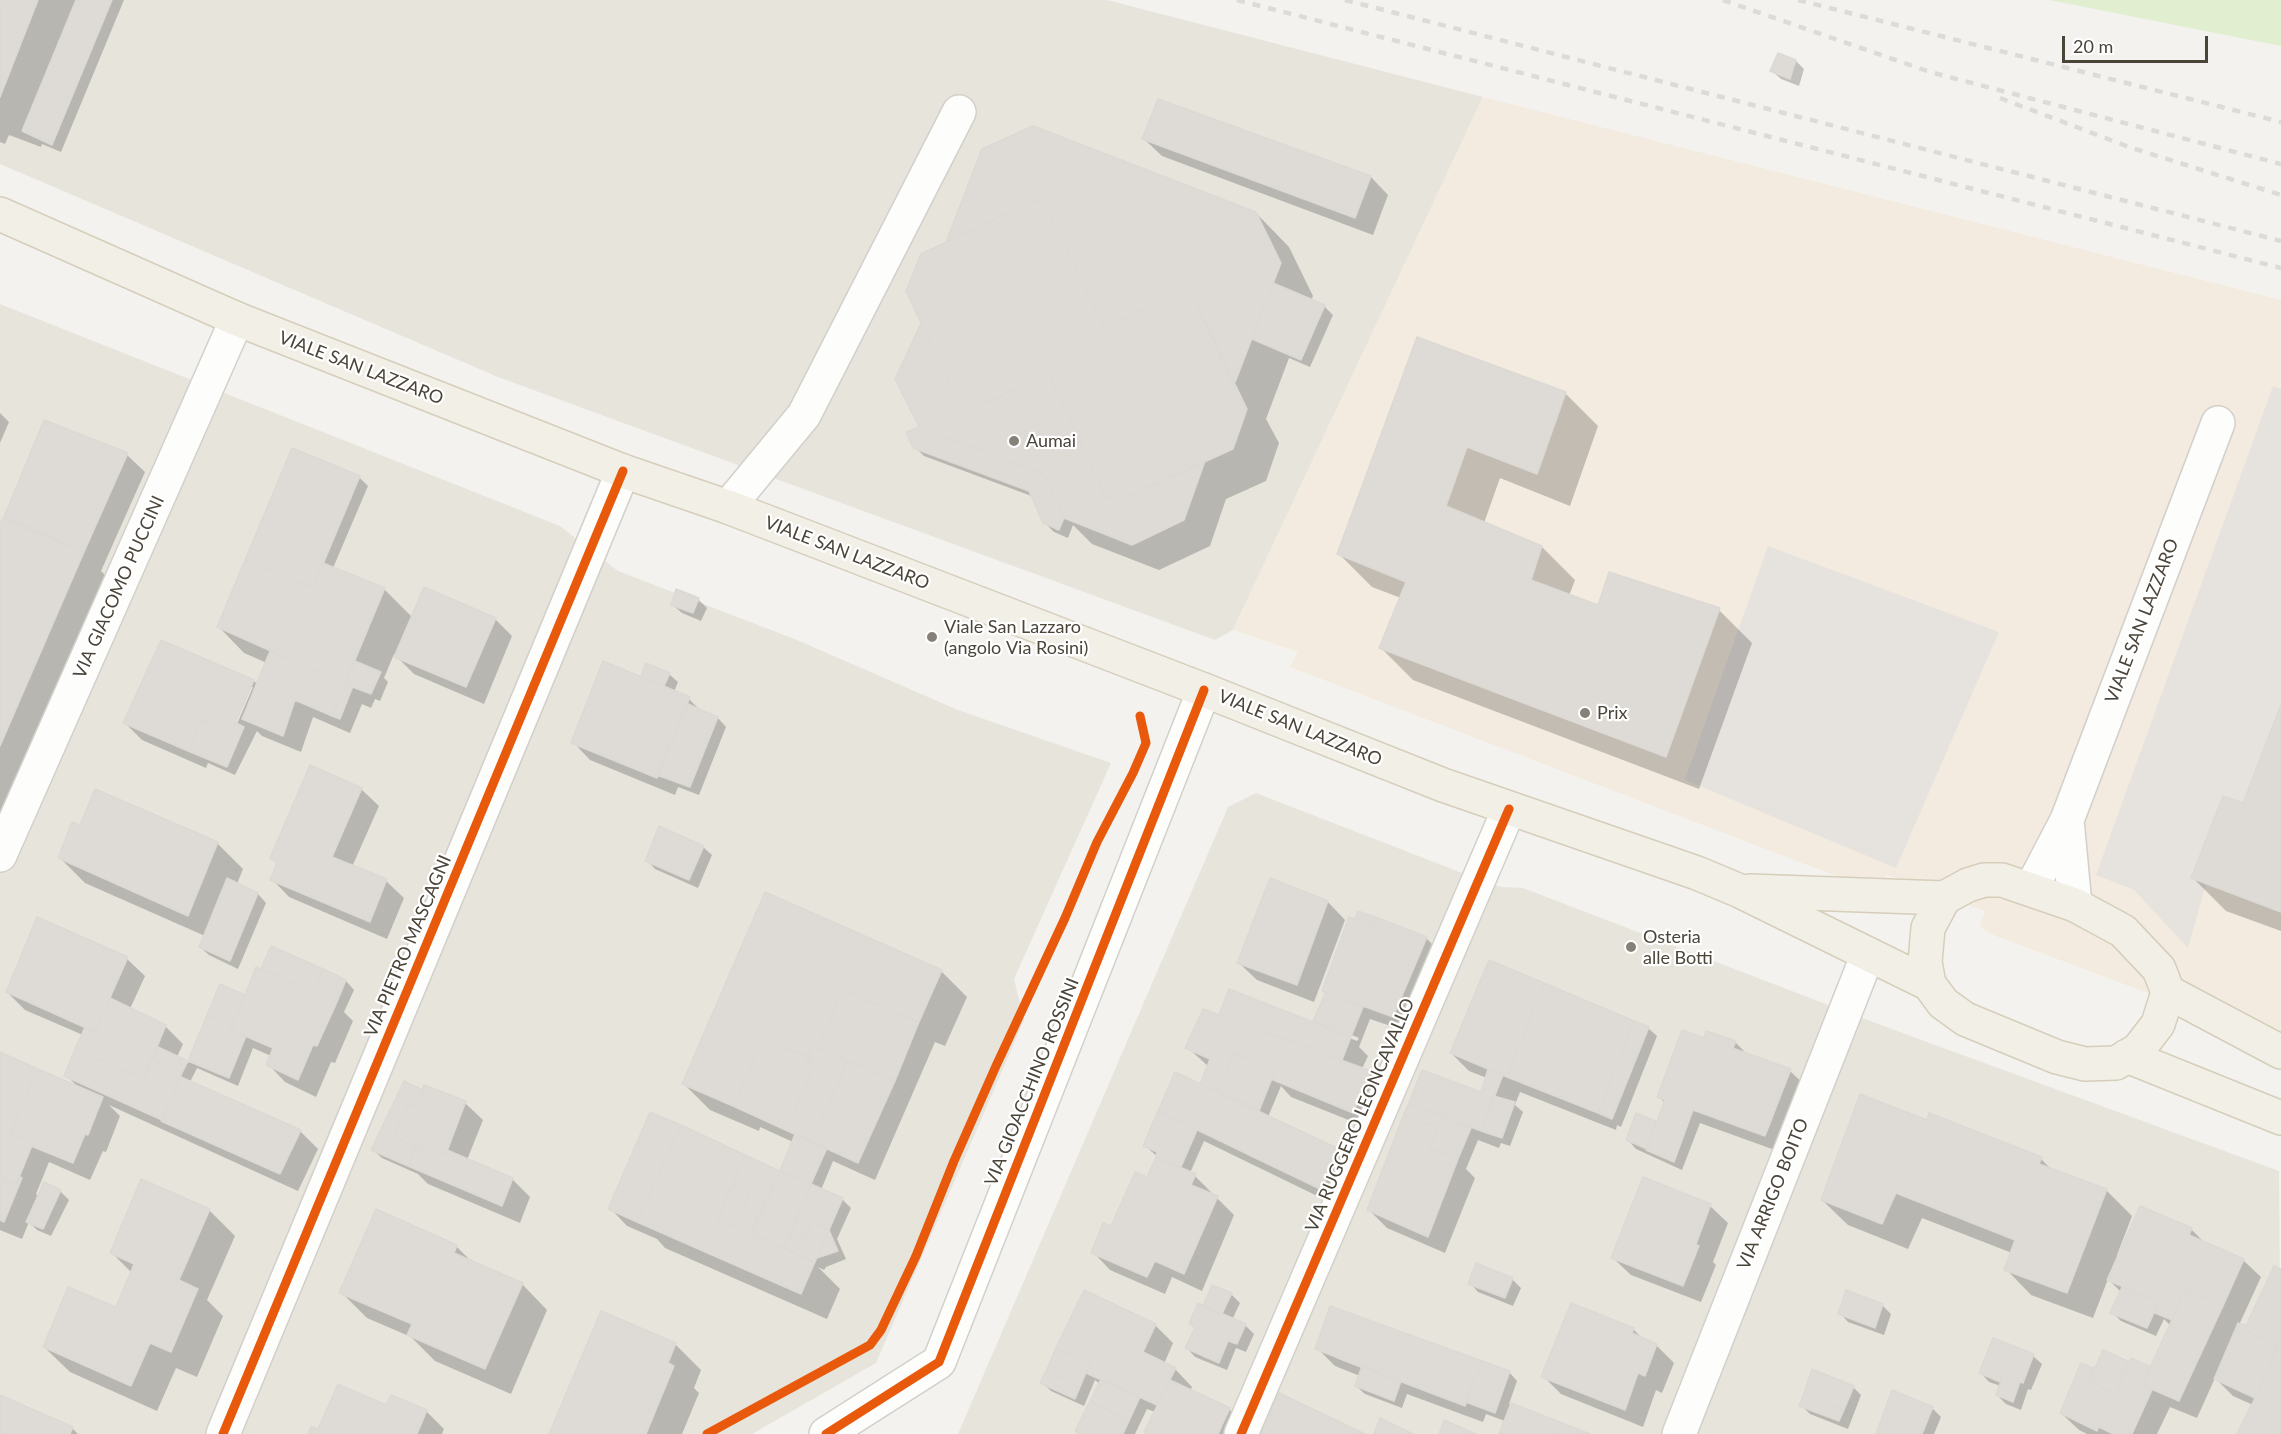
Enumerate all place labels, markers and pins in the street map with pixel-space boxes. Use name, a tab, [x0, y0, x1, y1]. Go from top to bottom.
place label: Aumai	[1026, 430, 1076, 452]
marker: Aumai	[1007, 434, 1021, 448]
place label: Viale San Lazzaro (angolo Via Rosini)	[944, 616, 1088, 658]
marker: Viale San Lazzaro (angolo Via Rosini)	[925, 630, 939, 644]
place label: Prix	[1597, 702, 1627, 724]
marker: Prix	[1578, 706, 1592, 720]
place label: Osteria alle Botti	[1643, 926, 1713, 968]
marker: Osteria alle Botti	[1624, 940, 1638, 954]

